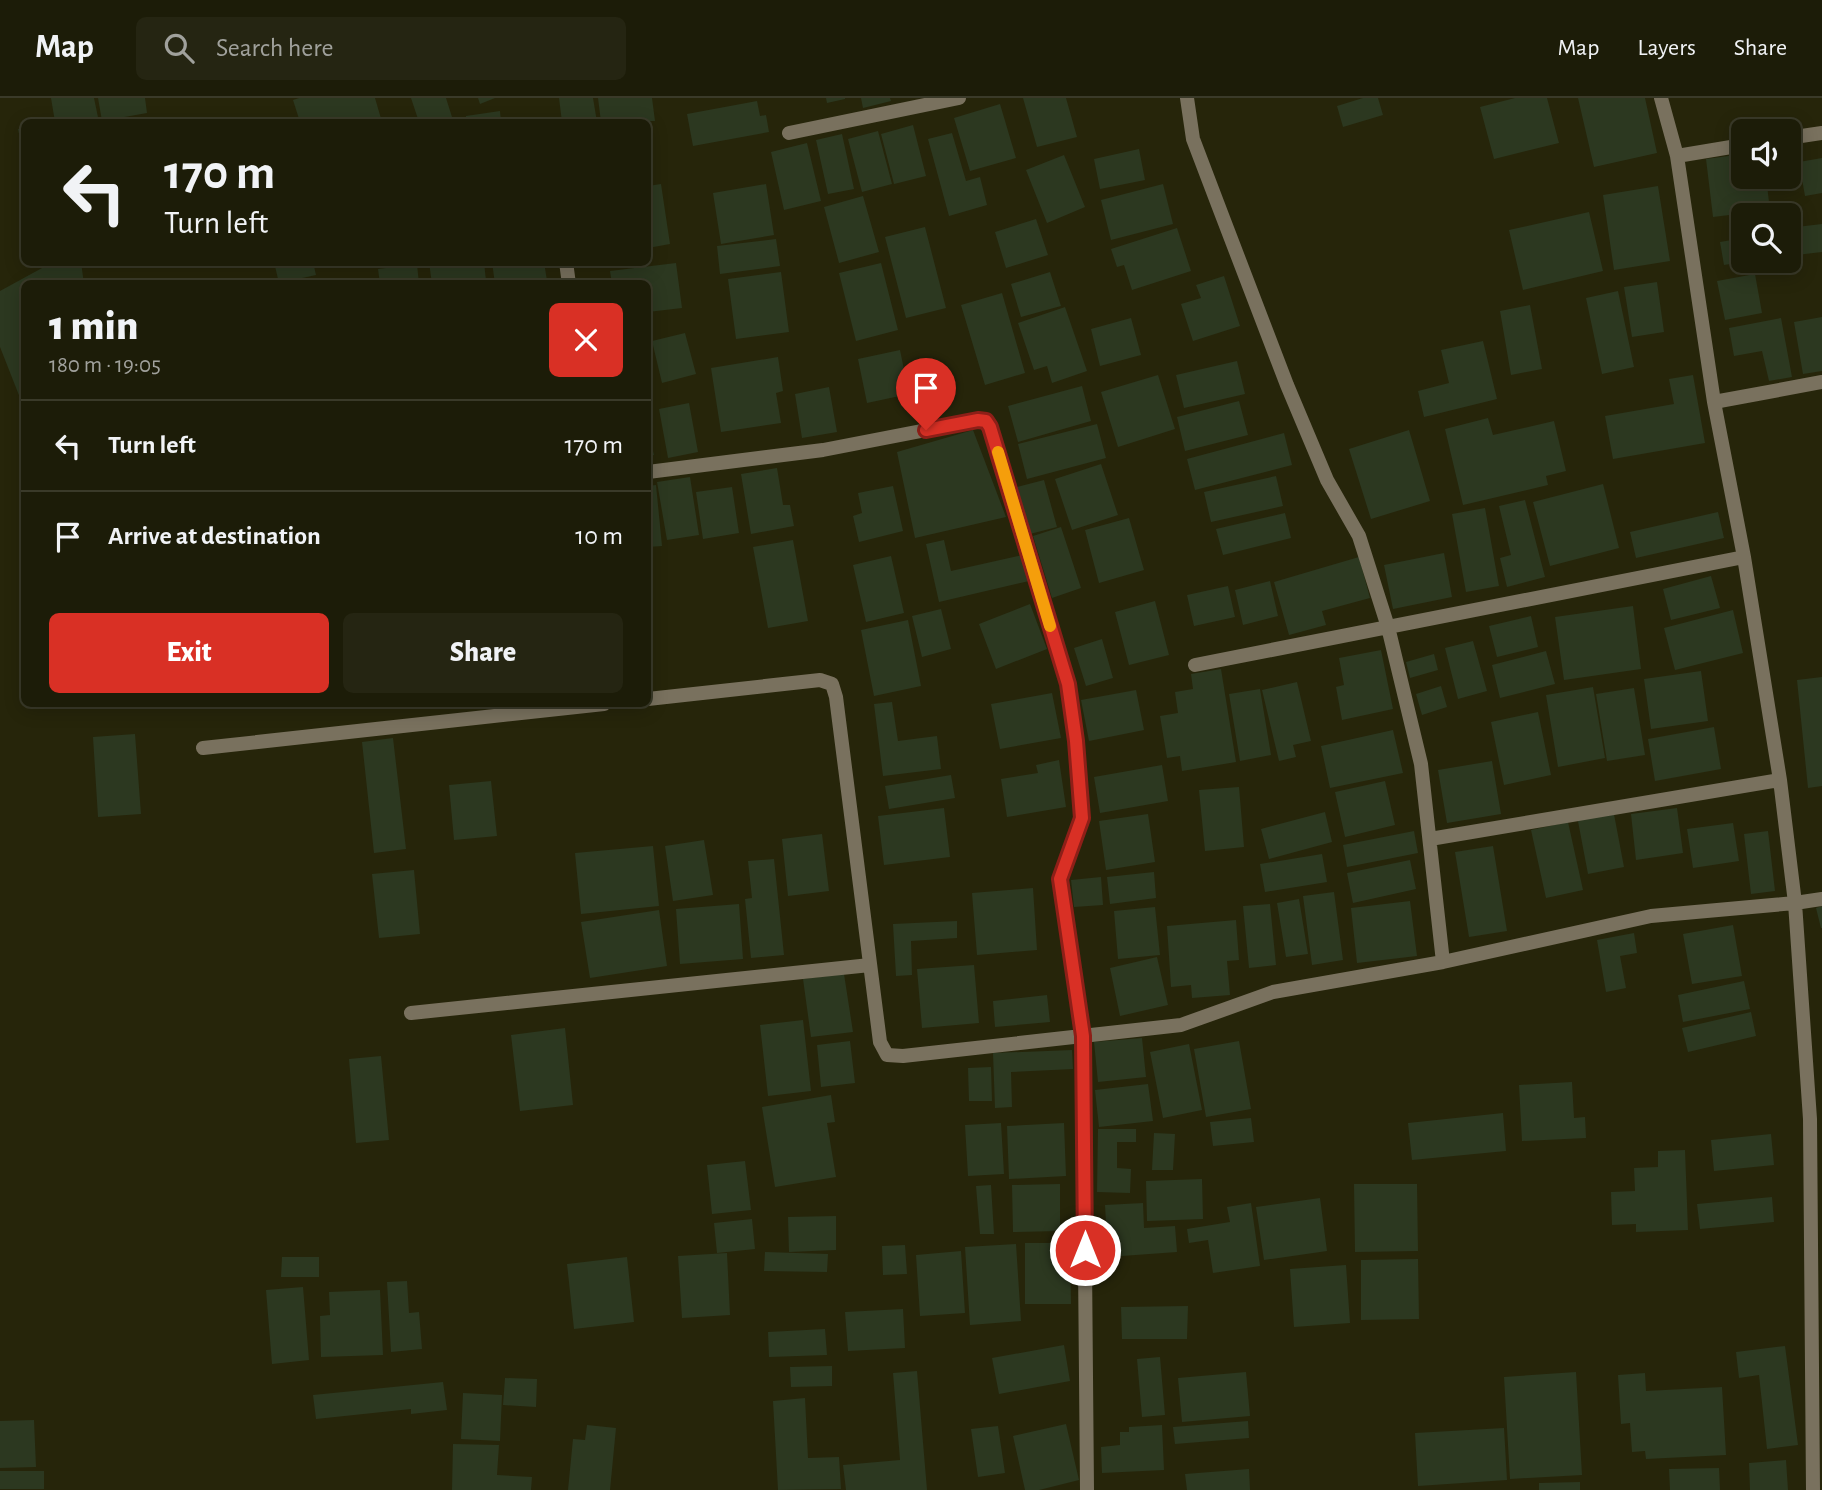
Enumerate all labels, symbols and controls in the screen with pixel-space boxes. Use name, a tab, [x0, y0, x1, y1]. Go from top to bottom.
search box	[136, 17, 626, 80]
icon: search	[160, 29, 198, 67]
text: Map	[35, 31, 94, 64]
text: Search here	[216, 35, 334, 61]
text: Map	[1557, 36, 1599, 60]
text: Layers	[1637, 36, 1696, 60]
text: Share	[1734, 36, 1787, 60]
map controls	[1731, 119, 1801, 273]
button: sound	[1731, 119, 1801, 189]
icon: left	[49, 147, 140, 238]
text: 170 m	[164, 149, 275, 198]
button: search	[1731, 203, 1801, 273]
text: Turn left	[164, 207, 268, 239]
button: close	[549, 303, 623, 377]
text: 1 min	[49, 305, 138, 347]
text: 180 m · 19:05	[49, 354, 161, 377]
pin	[896, 358, 956, 430]
icon: arrive	[907, 369, 945, 407]
icon: left	[49, 427, 87, 465]
text: Turn left	[108, 432, 196, 458]
text: 170 m	[564, 432, 623, 458]
icon: arrive	[49, 518, 87, 556]
text: Arrive at destination	[108, 523, 321, 549]
text: 10 m	[575, 523, 623, 549]
button: Exit	[49, 613, 329, 693]
button: Share	[343, 613, 623, 693]
position arrow	[1048, 1213, 1122, 1287]

